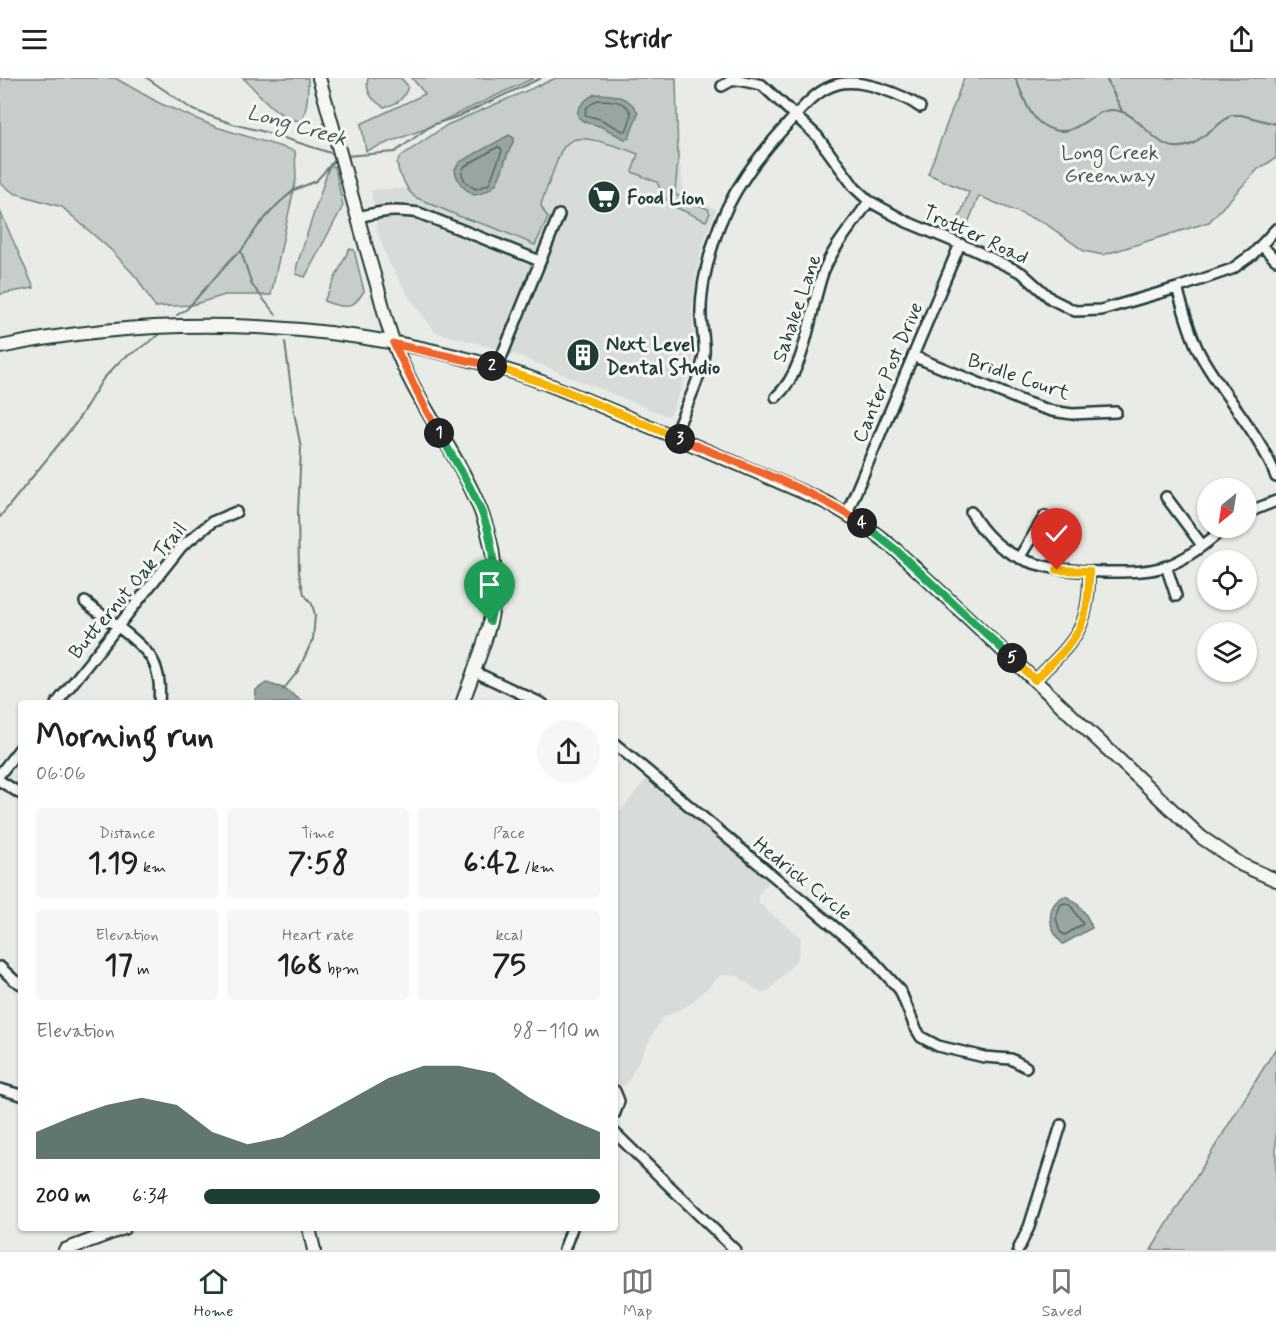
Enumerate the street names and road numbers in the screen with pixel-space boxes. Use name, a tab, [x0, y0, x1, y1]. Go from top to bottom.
street label: Trotter Road	[918, 199, 1033, 272]
street label: Sahalee Lane	[766, 251, 829, 366]
street label: Canter Post Drive	[847, 298, 930, 447]
street label: Bridle Court	[964, 347, 1073, 408]
street label: Butternut Oak Trail	[63, 517, 193, 665]
street label: Hedrick Circle	[747, 831, 857, 927]

